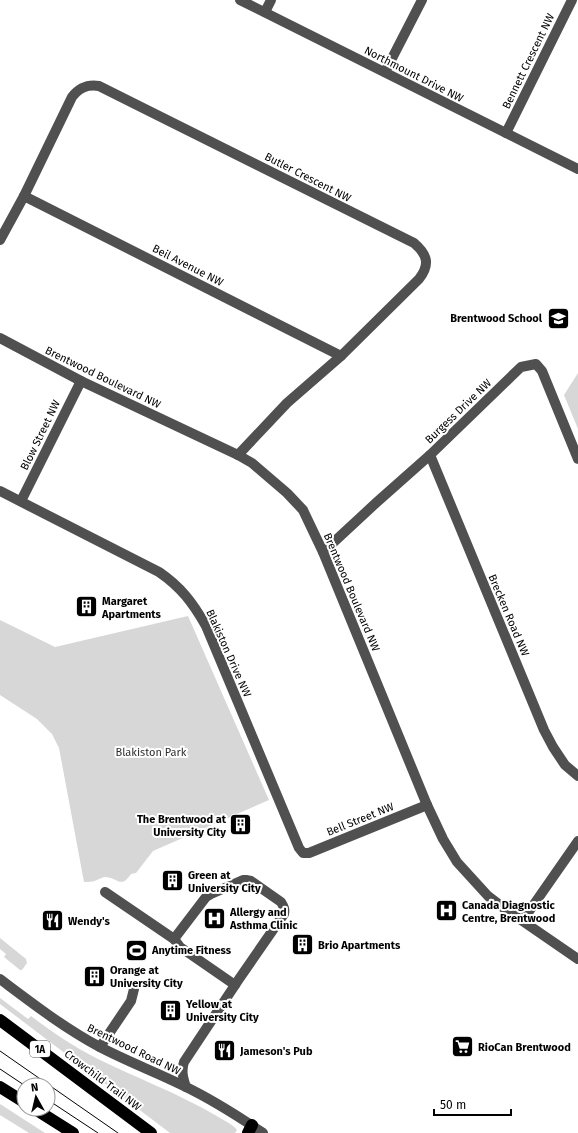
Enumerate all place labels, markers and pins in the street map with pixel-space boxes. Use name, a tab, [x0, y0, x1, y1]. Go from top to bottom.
school or university icon: Brentwood School	[545, 305, 571, 331]
place label: Brentwood School	[450, 312, 543, 325]
building icon: Margaret Apartments	[74, 594, 100, 620]
place label: Margaret Apartments	[101, 595, 162, 621]
building icon: The Brentwood at University City	[228, 812, 254, 838]
place label: The Brentwood at University City	[137, 813, 227, 839]
building icon: Green at University City	[160, 868, 186, 894]
place label: Green at University City	[188, 869, 261, 895]
hospital icon: Canada Diagnostic Centre, Brentwood	[434, 898, 460, 924]
place label: Canada Diagnostic Centre, Brentwood	[462, 899, 556, 925]
hospital icon: Allergy and Asthma Clinic	[201, 905, 227, 931]
place label: Allergy and Asthma Clinic	[229, 906, 298, 932]
restaurant icon: Wendy's	[40, 908, 66, 934]
place label: Wendy's	[68, 915, 110, 928]
building icon: Brio Apartments	[290, 932, 316, 958]
sports icon: Anytime Fitness	[123, 937, 149, 963]
place label: Brio Apartments	[318, 939, 401, 952]
place label: Anytime Fitness	[151, 944, 232, 957]
building icon: Orange at University City	[82, 963, 108, 989]
place label: Orange at University City	[110, 964, 183, 990]
building icon: Yellow at University City	[158, 997, 184, 1023]
place label: Yellow at University City	[185, 998, 259, 1024]
supermarket icon: RioCan Brentwood	[449, 1034, 475, 1060]
restaurant icon: Jameson's Pub	[211, 1038, 237, 1064]
place label: RioCan Brentwood	[478, 1041, 571, 1054]
place label: Jameson's Pub	[239, 1045, 313, 1058]

